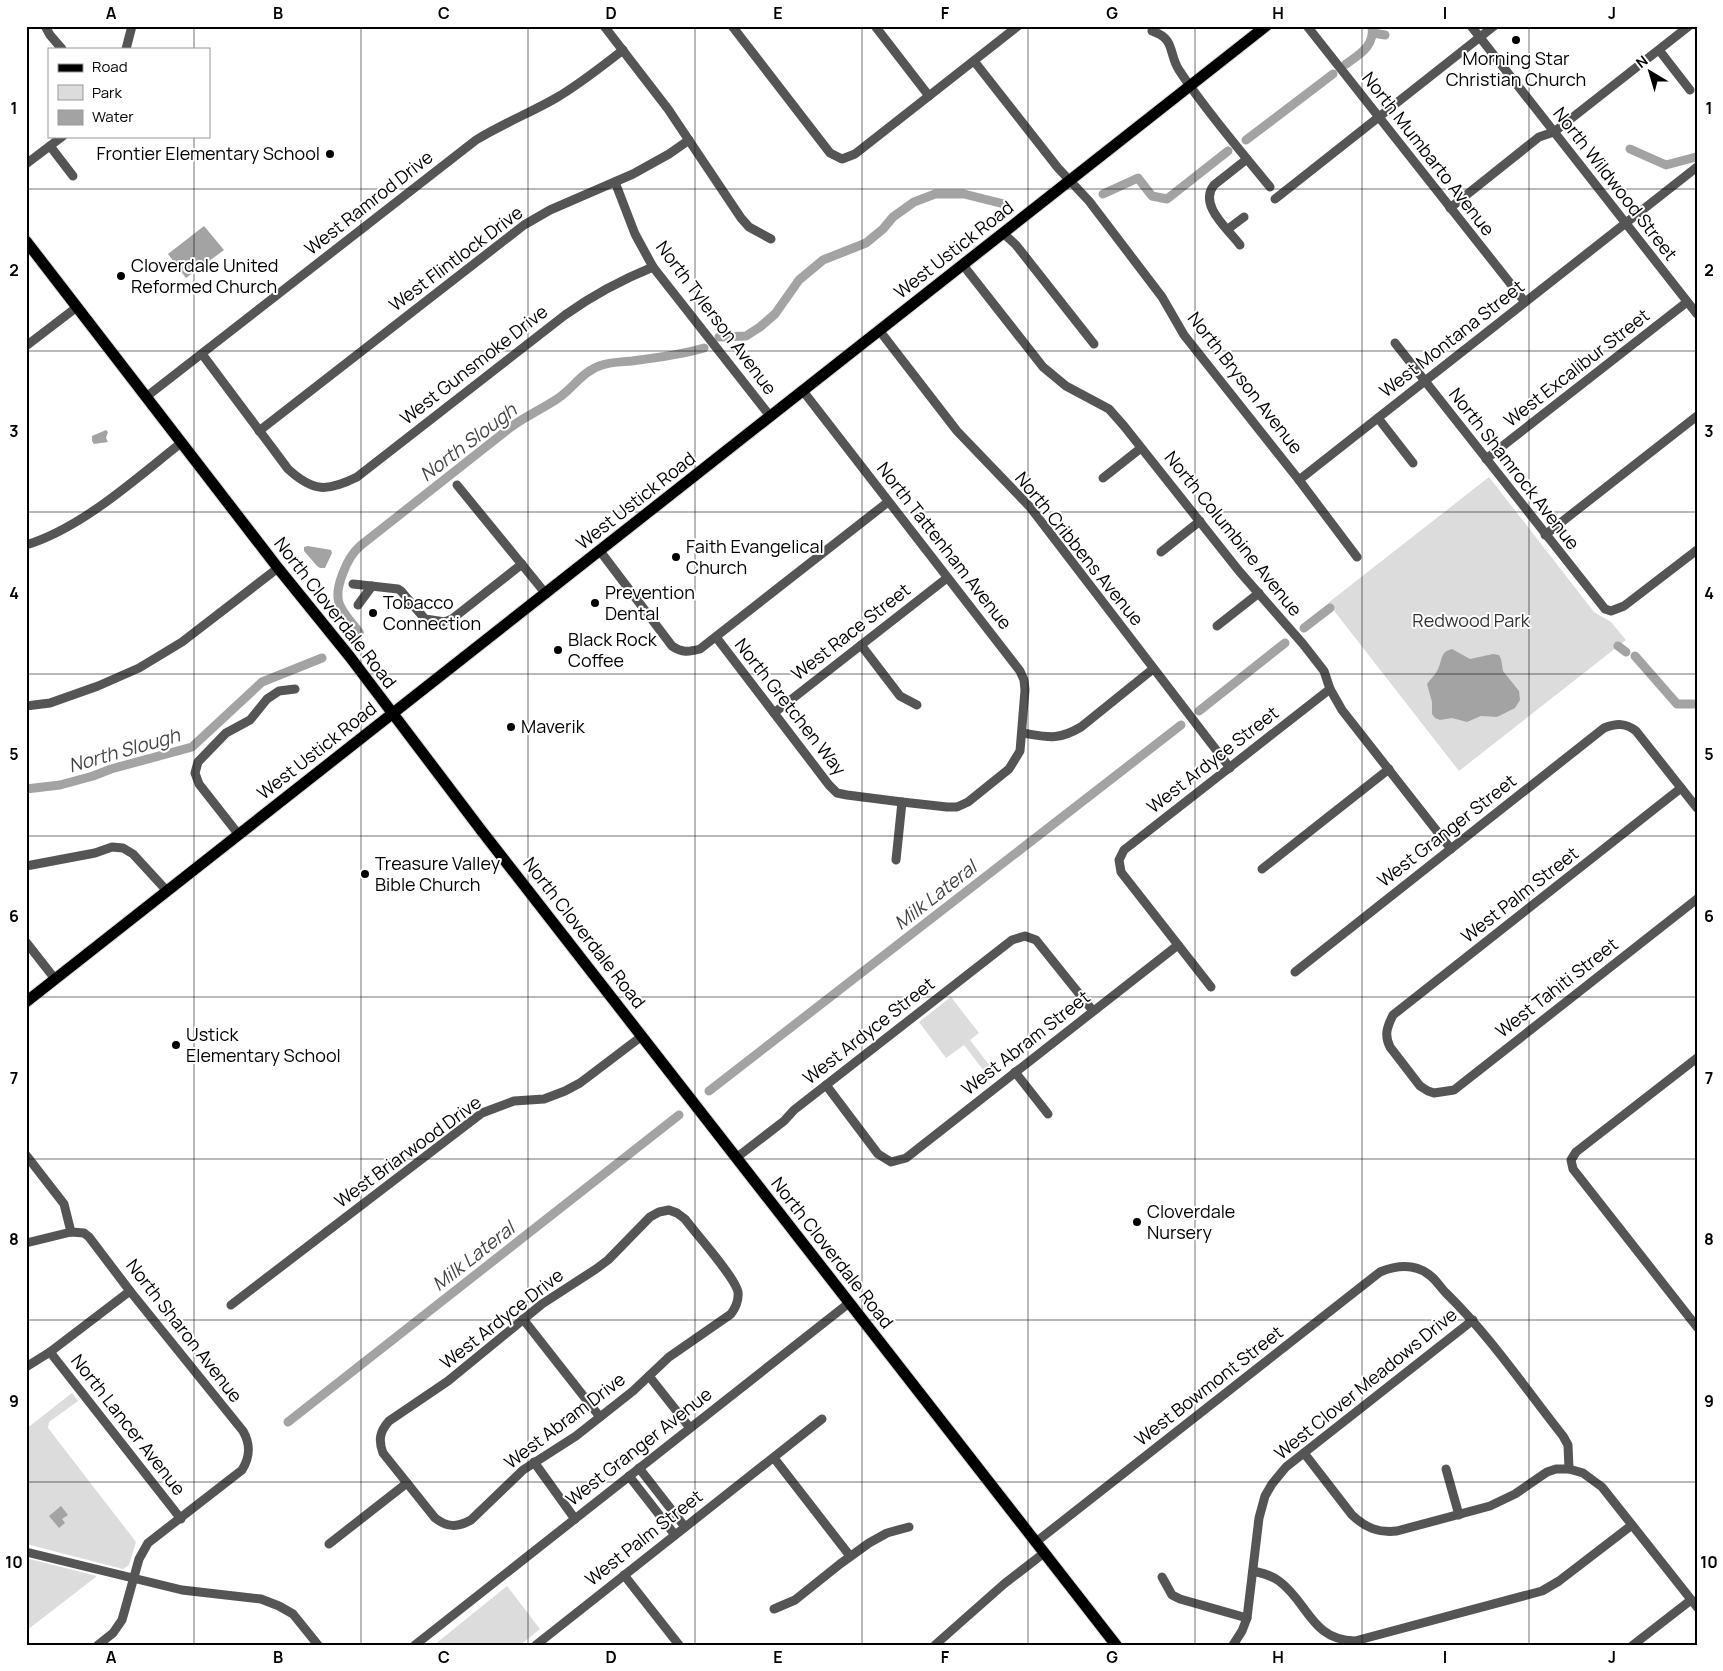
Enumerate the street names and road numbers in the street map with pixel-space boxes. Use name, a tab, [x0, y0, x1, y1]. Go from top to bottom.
street label: North Mumbarto Avenue	[1357, 66, 1500, 240]
street label: North Wildwood Street	[1548, 102, 1683, 265]
street label: West Ramrod Drive	[299, 145, 437, 260]
street label: West Ustick Road	[889, 195, 1018, 303]
street label: West Flintlock Drive	[384, 200, 527, 316]
street label: North Tylerson Avenue	[651, 236, 783, 399]
street label: West Montana Street	[1374, 274, 1529, 402]
street label: West Gunsmoke Drive	[395, 299, 552, 429]
street label: West Excalibur Street	[1499, 303, 1654, 432]
street label: North Bryson Avenue	[1183, 306, 1309, 458]
street label: North Shamrock Avenue	[1444, 383, 1586, 554]
street label: West Ustick Road	[571, 446, 700, 554]
street label: North Columbine Avenue	[1160, 446, 1308, 621]
street label: North Tattenham Avenue	[872, 457, 1018, 634]
street label: North Cribbens Avenue	[1010, 466, 1149, 630]
street label: North Cloverdale Road	[269, 532, 402, 693]
street label: West Race Street	[786, 577, 915, 685]
street label: North Gretchen Way	[730, 633, 852, 780]
street label: West Ustick Road	[252, 696, 381, 804]
street label: West Ardyce Street	[1142, 700, 1283, 818]
street label: West Granger Street	[1372, 768, 1521, 892]
street label: West Palm Street	[1456, 841, 1583, 948]
street label: North Cloverdale Road	[518, 852, 651, 1013]
street label: West Tahiti Street	[1490, 932, 1622, 1042]
street label: West Ardyce Street	[798, 971, 939, 1089]
street label: West Abram Street	[956, 985, 1094, 1100]
street label: West Briarwood Drive	[329, 1090, 486, 1213]
street label: North Cloverdale Road	[766, 1172, 899, 1333]
street label: North Sharon Avenue	[121, 1254, 248, 1407]
street label: West Ardyce Drive	[435, 1263, 568, 1374]
street label: West Clover Meadows Drive	[1269, 1302, 1462, 1464]
street label: West Bowmont Street	[1129, 1320, 1287, 1451]
street label: North Lancer Avenue	[66, 1349, 191, 1500]
street label: West Abram Drive	[499, 1367, 630, 1474]
street label: West Granger Avenue	[560, 1382, 716, 1511]
street label: West Palm Street	[580, 1484, 707, 1591]

